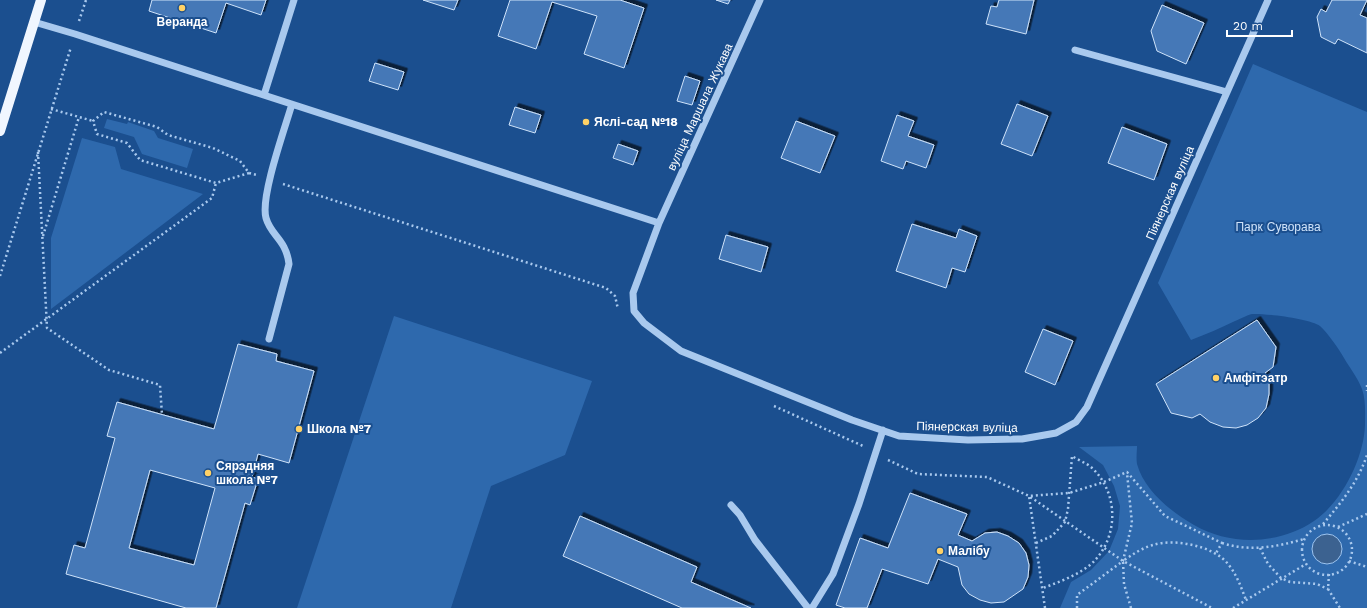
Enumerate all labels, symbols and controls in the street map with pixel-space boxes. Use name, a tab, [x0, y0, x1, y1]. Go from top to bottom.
marker: Веранда	[177, 3, 187, 13]
scale bar	[1227, 12, 1292, 38]
place label: Веранда	[157, 15, 208, 29]
text: 20 m	[1233, 19, 1263, 33]
street label: вуліца Маршала Жукава	[664, 41, 736, 173]
place label: Яслі-сад №18	[594, 115, 678, 129]
marker: Яслі-сад №18	[581, 117, 591, 127]
street label: Піянерская вуліца	[1143, 143, 1197, 242]
park label: Парк Суворава	[1235, 220, 1321, 234]
place label: Амфітэатр	[1224, 371, 1288, 385]
marker: Амфітэатр	[1211, 373, 1221, 383]
street label: Піянерская вуліца	[916, 419, 1018, 435]
place label: Школа №7	[307, 422, 371, 436]
marker: Школа №7	[294, 424, 304, 434]
place label: Сярэдняя школа №7	[216, 459, 278, 487]
marker: Сярэдняя школа №7	[203, 468, 213, 478]
place label: Малібу	[948, 544, 990, 558]
marker: Малібу	[935, 546, 945, 556]

